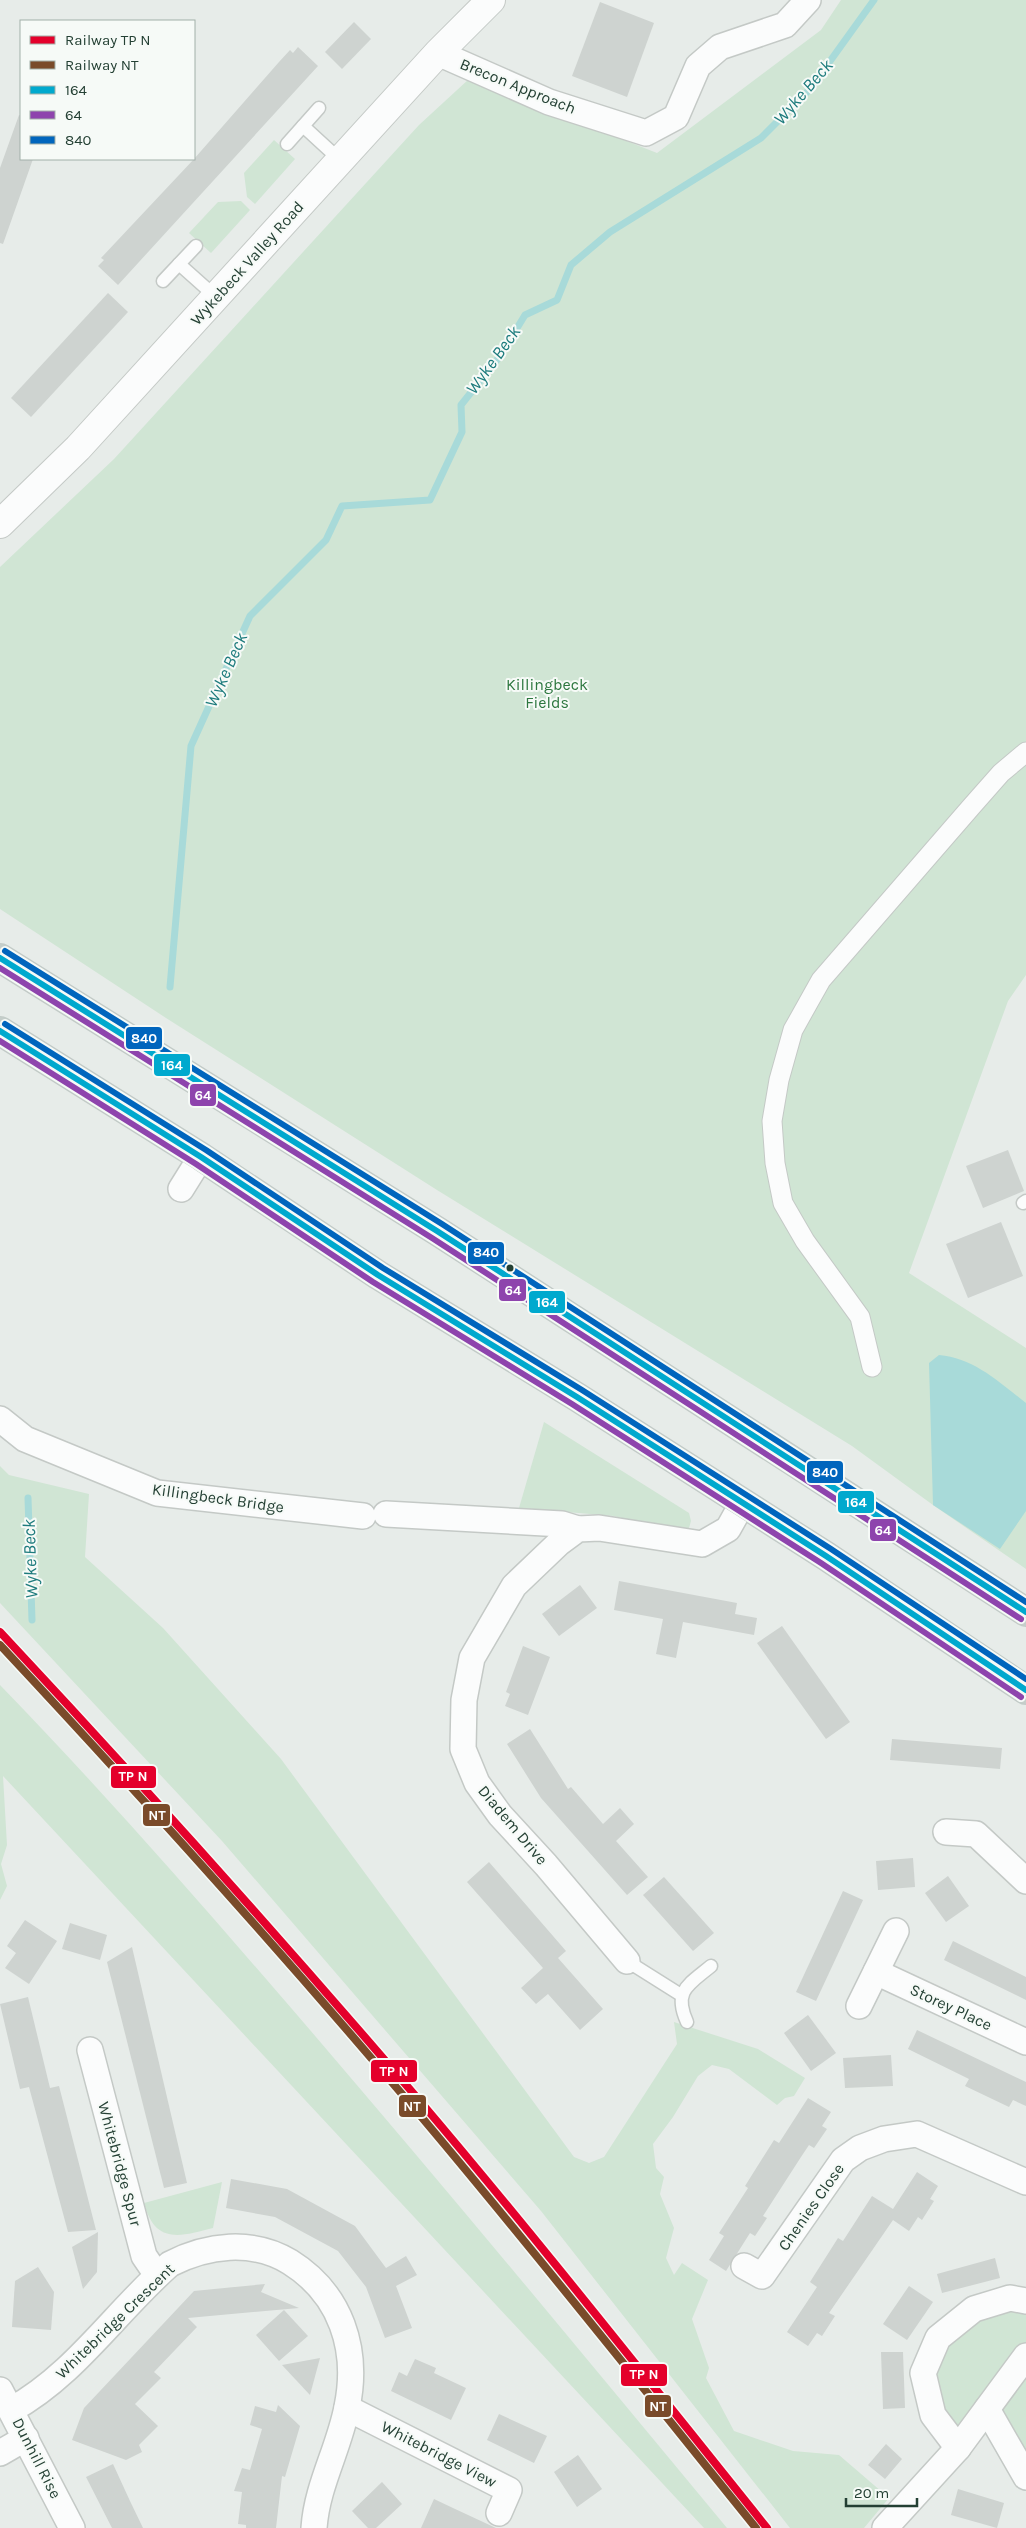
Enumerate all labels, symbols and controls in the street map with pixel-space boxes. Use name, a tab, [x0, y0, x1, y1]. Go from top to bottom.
legend	[20, 20, 195, 160]
text: Railway TP N	[65, 31, 150, 49]
street label: Brecon Approach	[457, 54, 579, 118]
water label: Wyke Beck	[769, 54, 838, 129]
text: Railway NT	[65, 56, 139, 74]
text: 164	[65, 81, 88, 99]
text: 64	[65, 106, 83, 124]
text: 840	[65, 131, 92, 149]
street label: Wykebeck Valley Road	[186, 197, 308, 329]
water label: Wyke Beck	[461, 321, 526, 399]
water label: Wyke Beck	[200, 628, 253, 711]
park label: Killingbeck Fields	[506, 675, 588, 712]
line badge: 840	[125, 1026, 163, 1050]
text: 840	[131, 1030, 157, 1047]
line badge: 164	[153, 1053, 191, 1077]
text: 164	[161, 1057, 184, 1074]
line badge: 64	[189, 1083, 217, 1107]
text: 64	[195, 1087, 212, 1104]
line badge: 840	[467, 1241, 505, 1265]
text: 840	[473, 1244, 499, 1261]
unlabelled marker	[505, 1263, 515, 1273]
line badge: 64	[498, 1278, 527, 1302]
text: 64	[505, 1282, 522, 1299]
line badge: 164	[528, 1290, 566, 1314]
text: 164	[536, 1294, 559, 1311]
line badge: 840	[806, 1460, 844, 1484]
text: 840	[812, 1464, 838, 1481]
street label: Killingbeck Bridge	[151, 1479, 285, 1517]
line badge: 164	[837, 1490, 875, 1514]
text: 164	[845, 1494, 868, 1511]
water label: Wyke Beck	[18, 1518, 42, 1599]
line badge: 64	[869, 1518, 897, 1542]
text: 64	[875, 1522, 892, 1539]
line badge: TP N	[110, 1765, 157, 1789]
text: TP N	[118, 1768, 148, 1785]
street label: Diadem Drive	[474, 1781, 552, 1869]
line badge: NT	[142, 1803, 171, 1827]
text: NT	[148, 1807, 166, 1824]
street label: Storey Place	[907, 1980, 995, 2034]
line badge: TP N	[370, 2059, 418, 2083]
text: TP N	[379, 2063, 409, 2080]
line badge: NT	[398, 2094, 427, 2118]
text: NT	[403, 2098, 421, 2115]
street label: Whitebridge Spur	[94, 2100, 146, 2228]
street label: Chenies Close	[774, 2160, 848, 2254]
street label: Whitebridge Crescent	[52, 2259, 178, 2383]
line badge: TP N	[620, 2363, 668, 2387]
text: TP N	[629, 2366, 659, 2383]
line badge: NT	[644, 2394, 672, 2418]
text: NT	[649, 2398, 667, 2415]
street label: Dunhill Rise	[8, 2414, 66, 2502]
street label: Whitebridge View	[378, 2417, 500, 2491]
scale bar	[846, 2476, 917, 2508]
text: 20 m	[854, 2484, 889, 2502]

